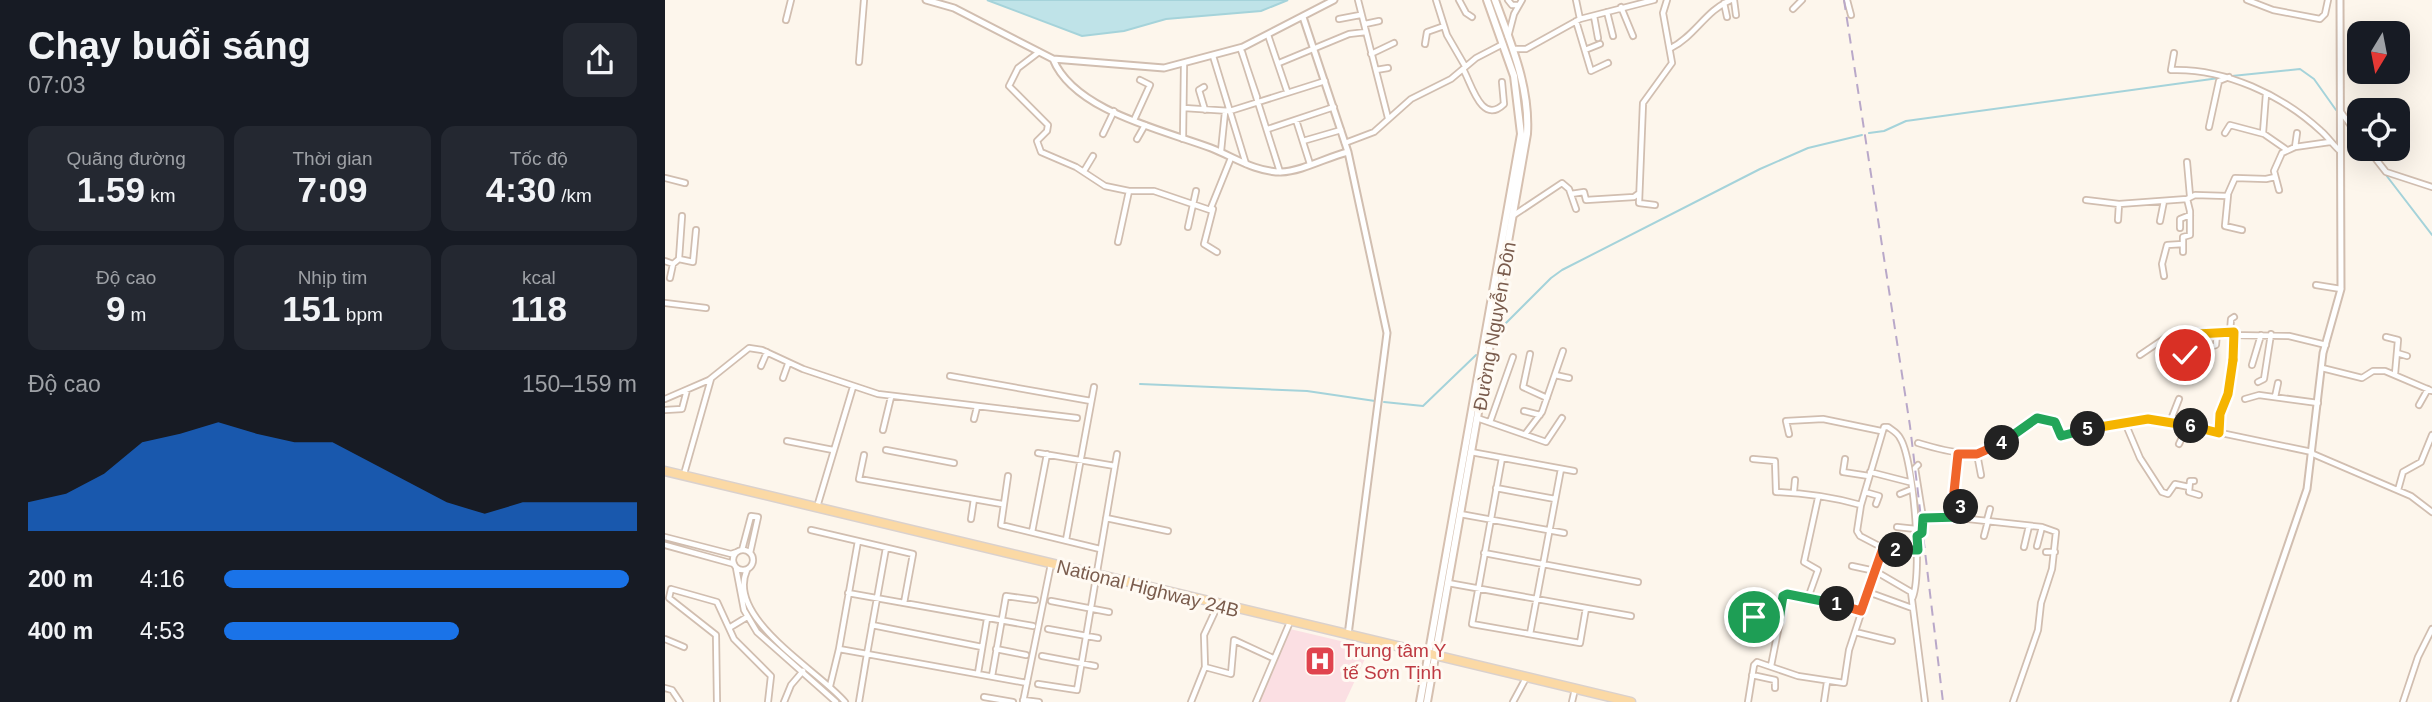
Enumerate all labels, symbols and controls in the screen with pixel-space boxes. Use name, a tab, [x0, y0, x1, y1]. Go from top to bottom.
north arrow	[2347, 21, 2410, 84]
map controls	[2347, 21, 2410, 161]
button: share	[563, 23, 637, 97]
text: Chạy buổi sáng	[28, 25, 311, 67]
text: 07:03	[28, 72, 86, 98]
button: locate	[2347, 98, 2410, 161]
text: Quãng đường	[67, 148, 186, 169]
text: Thời gian	[292, 148, 373, 169]
text: Tốc độ	[510, 148, 568, 169]
text: 1.59	[77, 170, 145, 209]
text: 7:09	[297, 170, 368, 209]
text: 4:30	[486, 170, 556, 209]
text: km	[145, 185, 176, 206]
text: /km	[556, 185, 592, 206]
street label: Đường Nguyễn Đôn	[1469, 240, 1520, 412]
text: Độ cao	[96, 267, 156, 288]
text: Nhịp tim	[298, 267, 367, 288]
text: kcal	[522, 267, 556, 288]
text: 9	[106, 289, 125, 328]
text: 151	[282, 289, 341, 328]
text: 118	[511, 289, 567, 328]
text: m	[125, 304, 146, 325]
text: bpm	[341, 304, 383, 325]
pin	[2155, 325, 2215, 385]
icon: check	[2166, 336, 2204, 374]
text: Độ cao	[28, 371, 101, 397]
text: 150–159 m	[522, 371, 637, 397]
pin: 6	[2173, 408, 2209, 444]
pin: 5	[2071, 412, 2105, 446]
text: 6	[2185, 415, 2196, 436]
text: 5	[2082, 418, 2093, 439]
pin: 4	[1985, 426, 2019, 460]
text: 4	[1996, 432, 2007, 453]
pin: 3	[1943, 490, 1979, 524]
text: 3	[1955, 496, 1966, 517]
pin: 2	[1879, 532, 1913, 568]
text: 2	[1890, 539, 1901, 560]
street label: National Highway 24B	[1055, 556, 1241, 621]
text: 200 m	[28, 566, 93, 592]
text: 4:16	[140, 566, 185, 592]
pin: 1	[1819, 586, 1855, 622]
pin	[1724, 587, 1784, 647]
text: 1	[1831, 593, 1842, 614]
icon: arrive	[1735, 598, 1773, 636]
text: 400 m	[28, 618, 93, 644]
text: 4:53	[140, 618, 185, 644]
place label: Trung tâm Y tế Sơn Tịnh	[1343, 640, 1447, 683]
hospital icon: Trung tâm Y tế Sơn Tịnh	[1303, 644, 1337, 678]

